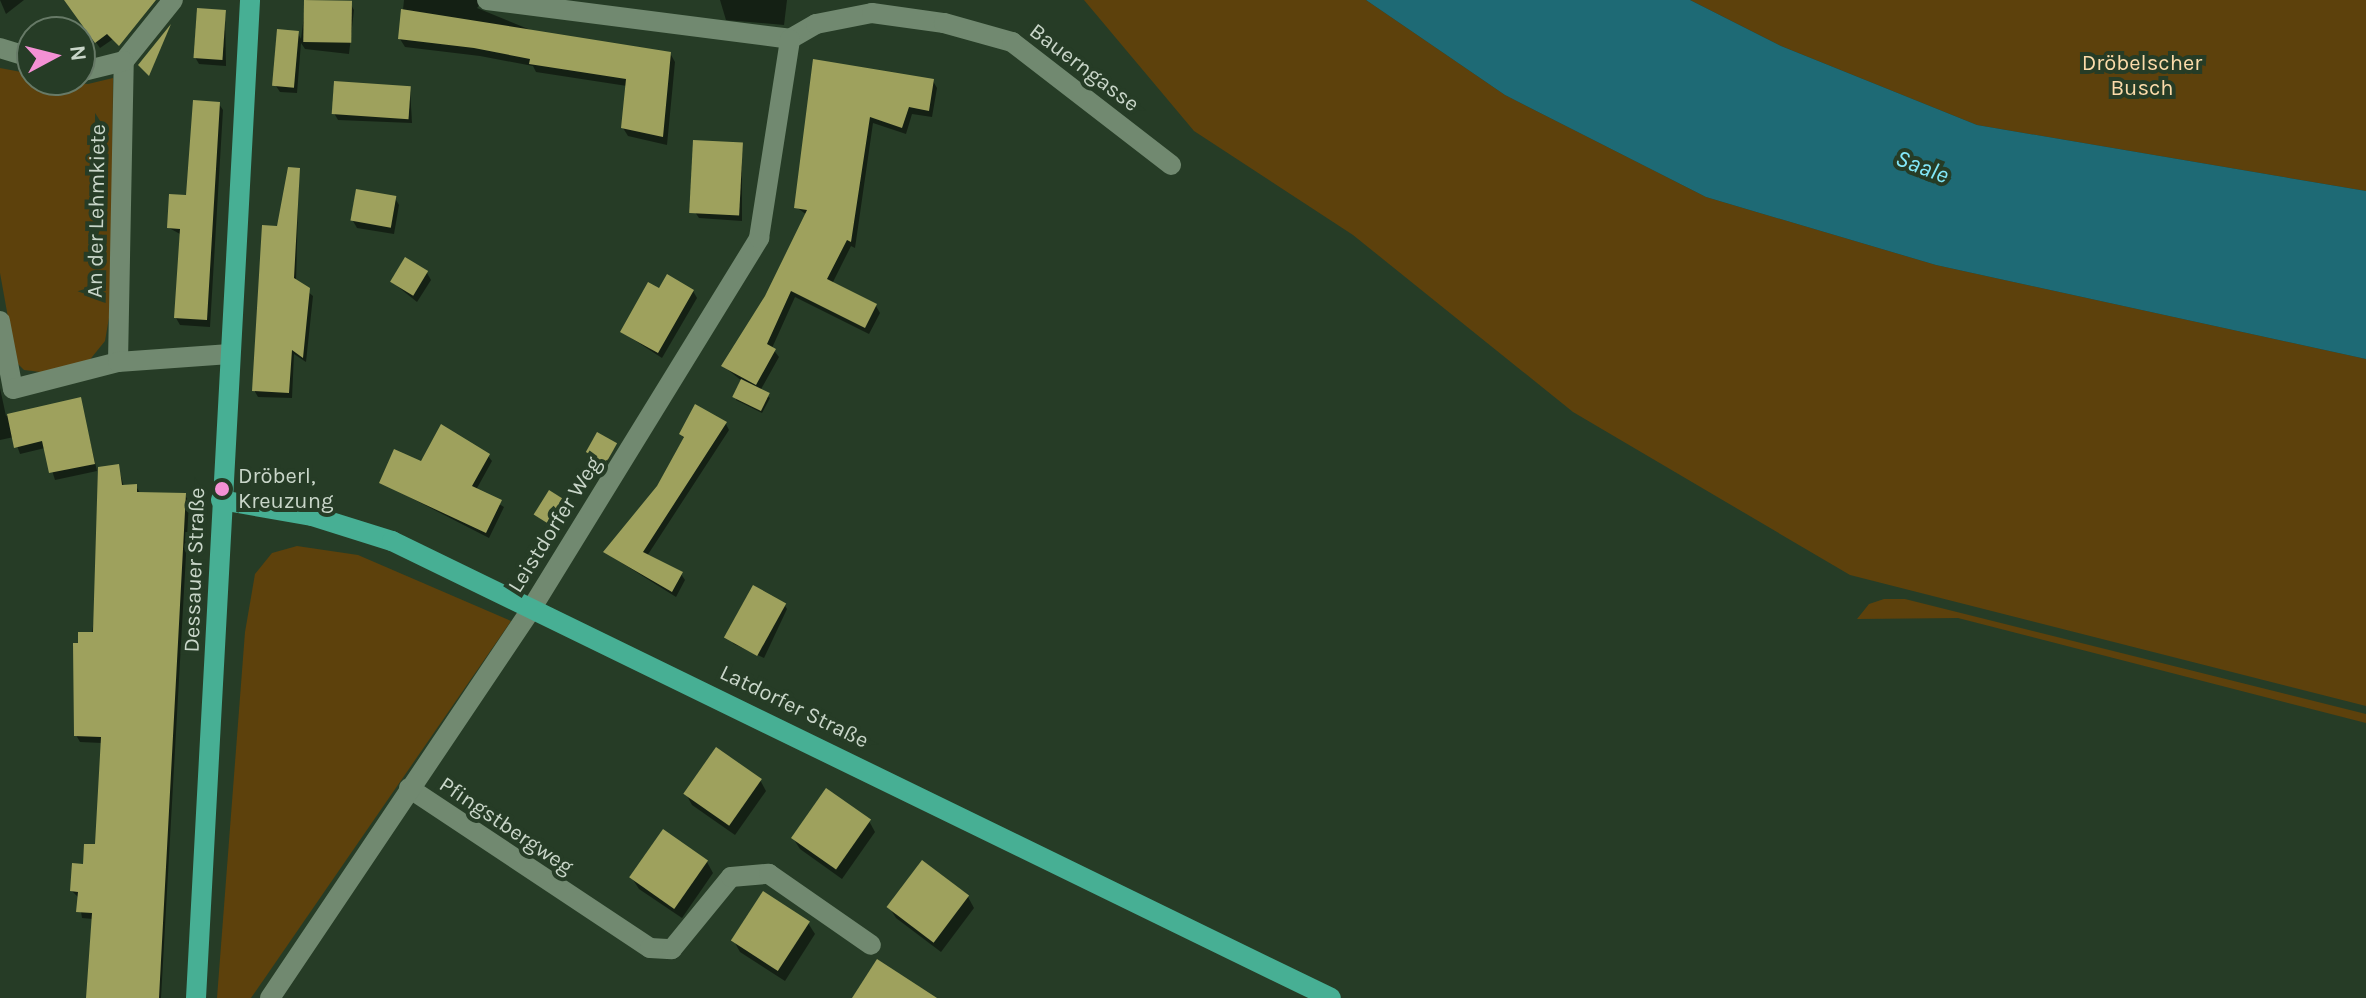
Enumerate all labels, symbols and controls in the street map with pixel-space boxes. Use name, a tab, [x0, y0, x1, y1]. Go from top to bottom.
north arrow	[16, 16, 96, 96]
street label: Bauerngasse	[1024, 18, 1144, 118]
text: N	[64, 44, 92, 63]
park label: Dröbelscher Busch	[2082, 50, 2202, 102]
street label: An der Lehmkiete	[82, 124, 112, 298]
water label: Saale	[1891, 144, 1953, 190]
street label: Leistdorfer Weg	[503, 452, 607, 598]
place label: Dröberl, Kreuzung	[238, 463, 333, 514]
marker: Dröberl, Kreuzung	[213, 480, 231, 498]
street label: Dessauer Straße	[179, 487, 211, 653]
street label: Latdorfer Straße	[715, 660, 873, 754]
street label: Pfingstbergweg	[434, 771, 578, 881]

